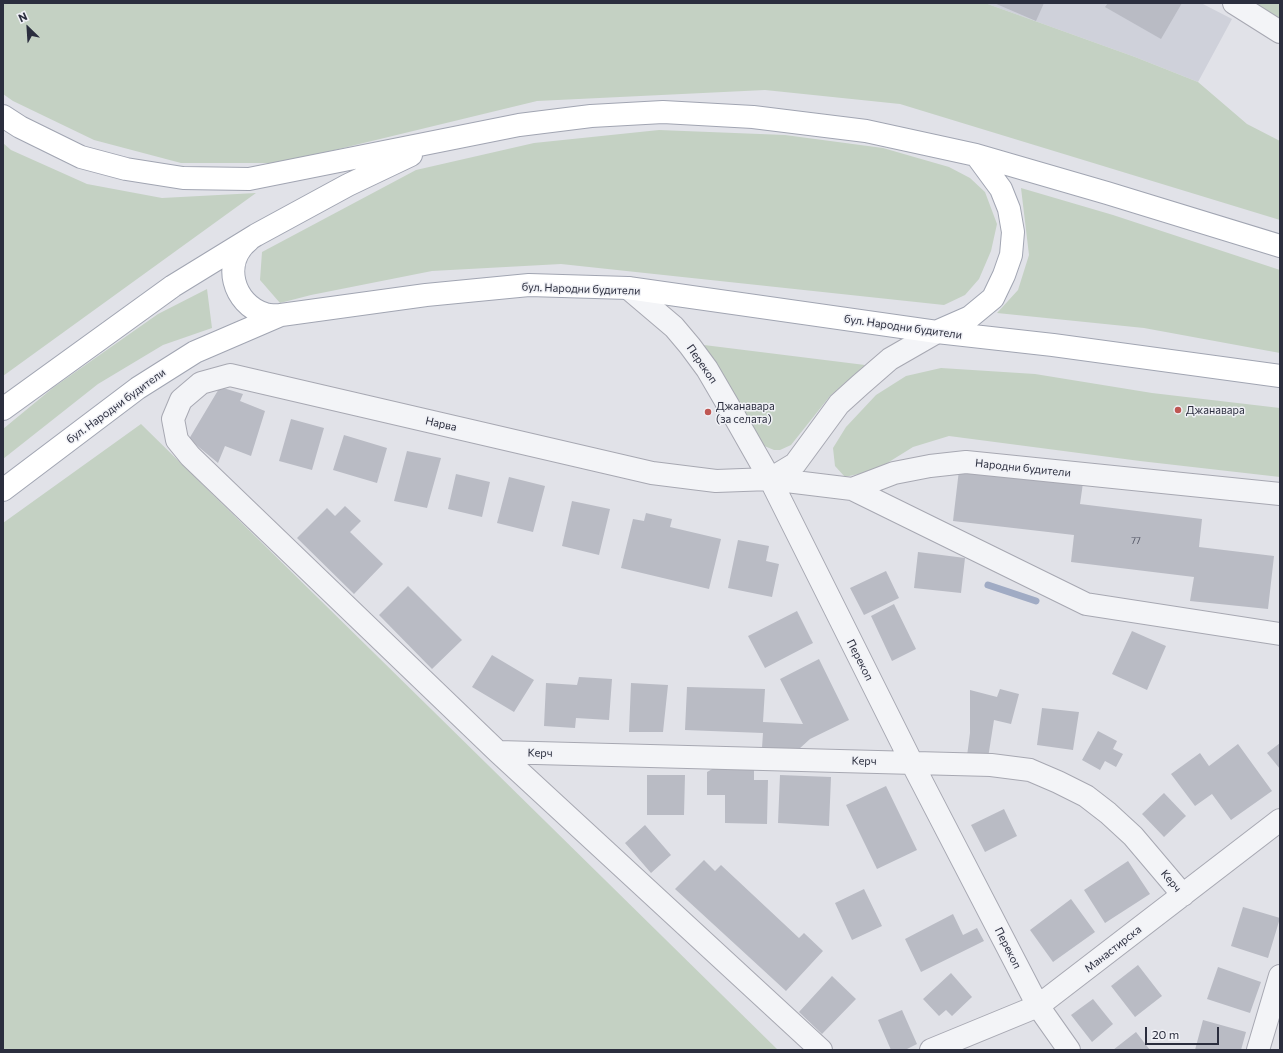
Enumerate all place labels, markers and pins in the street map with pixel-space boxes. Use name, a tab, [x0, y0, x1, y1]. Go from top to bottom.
place label: Джанавара (за селата)	[716, 399, 775, 425]
place label: Джанавара	[1186, 403, 1245, 417]
marker: Джанавара	[1173, 405, 1183, 415]
marker: Джанавара (за селата)	[703, 407, 713, 417]

